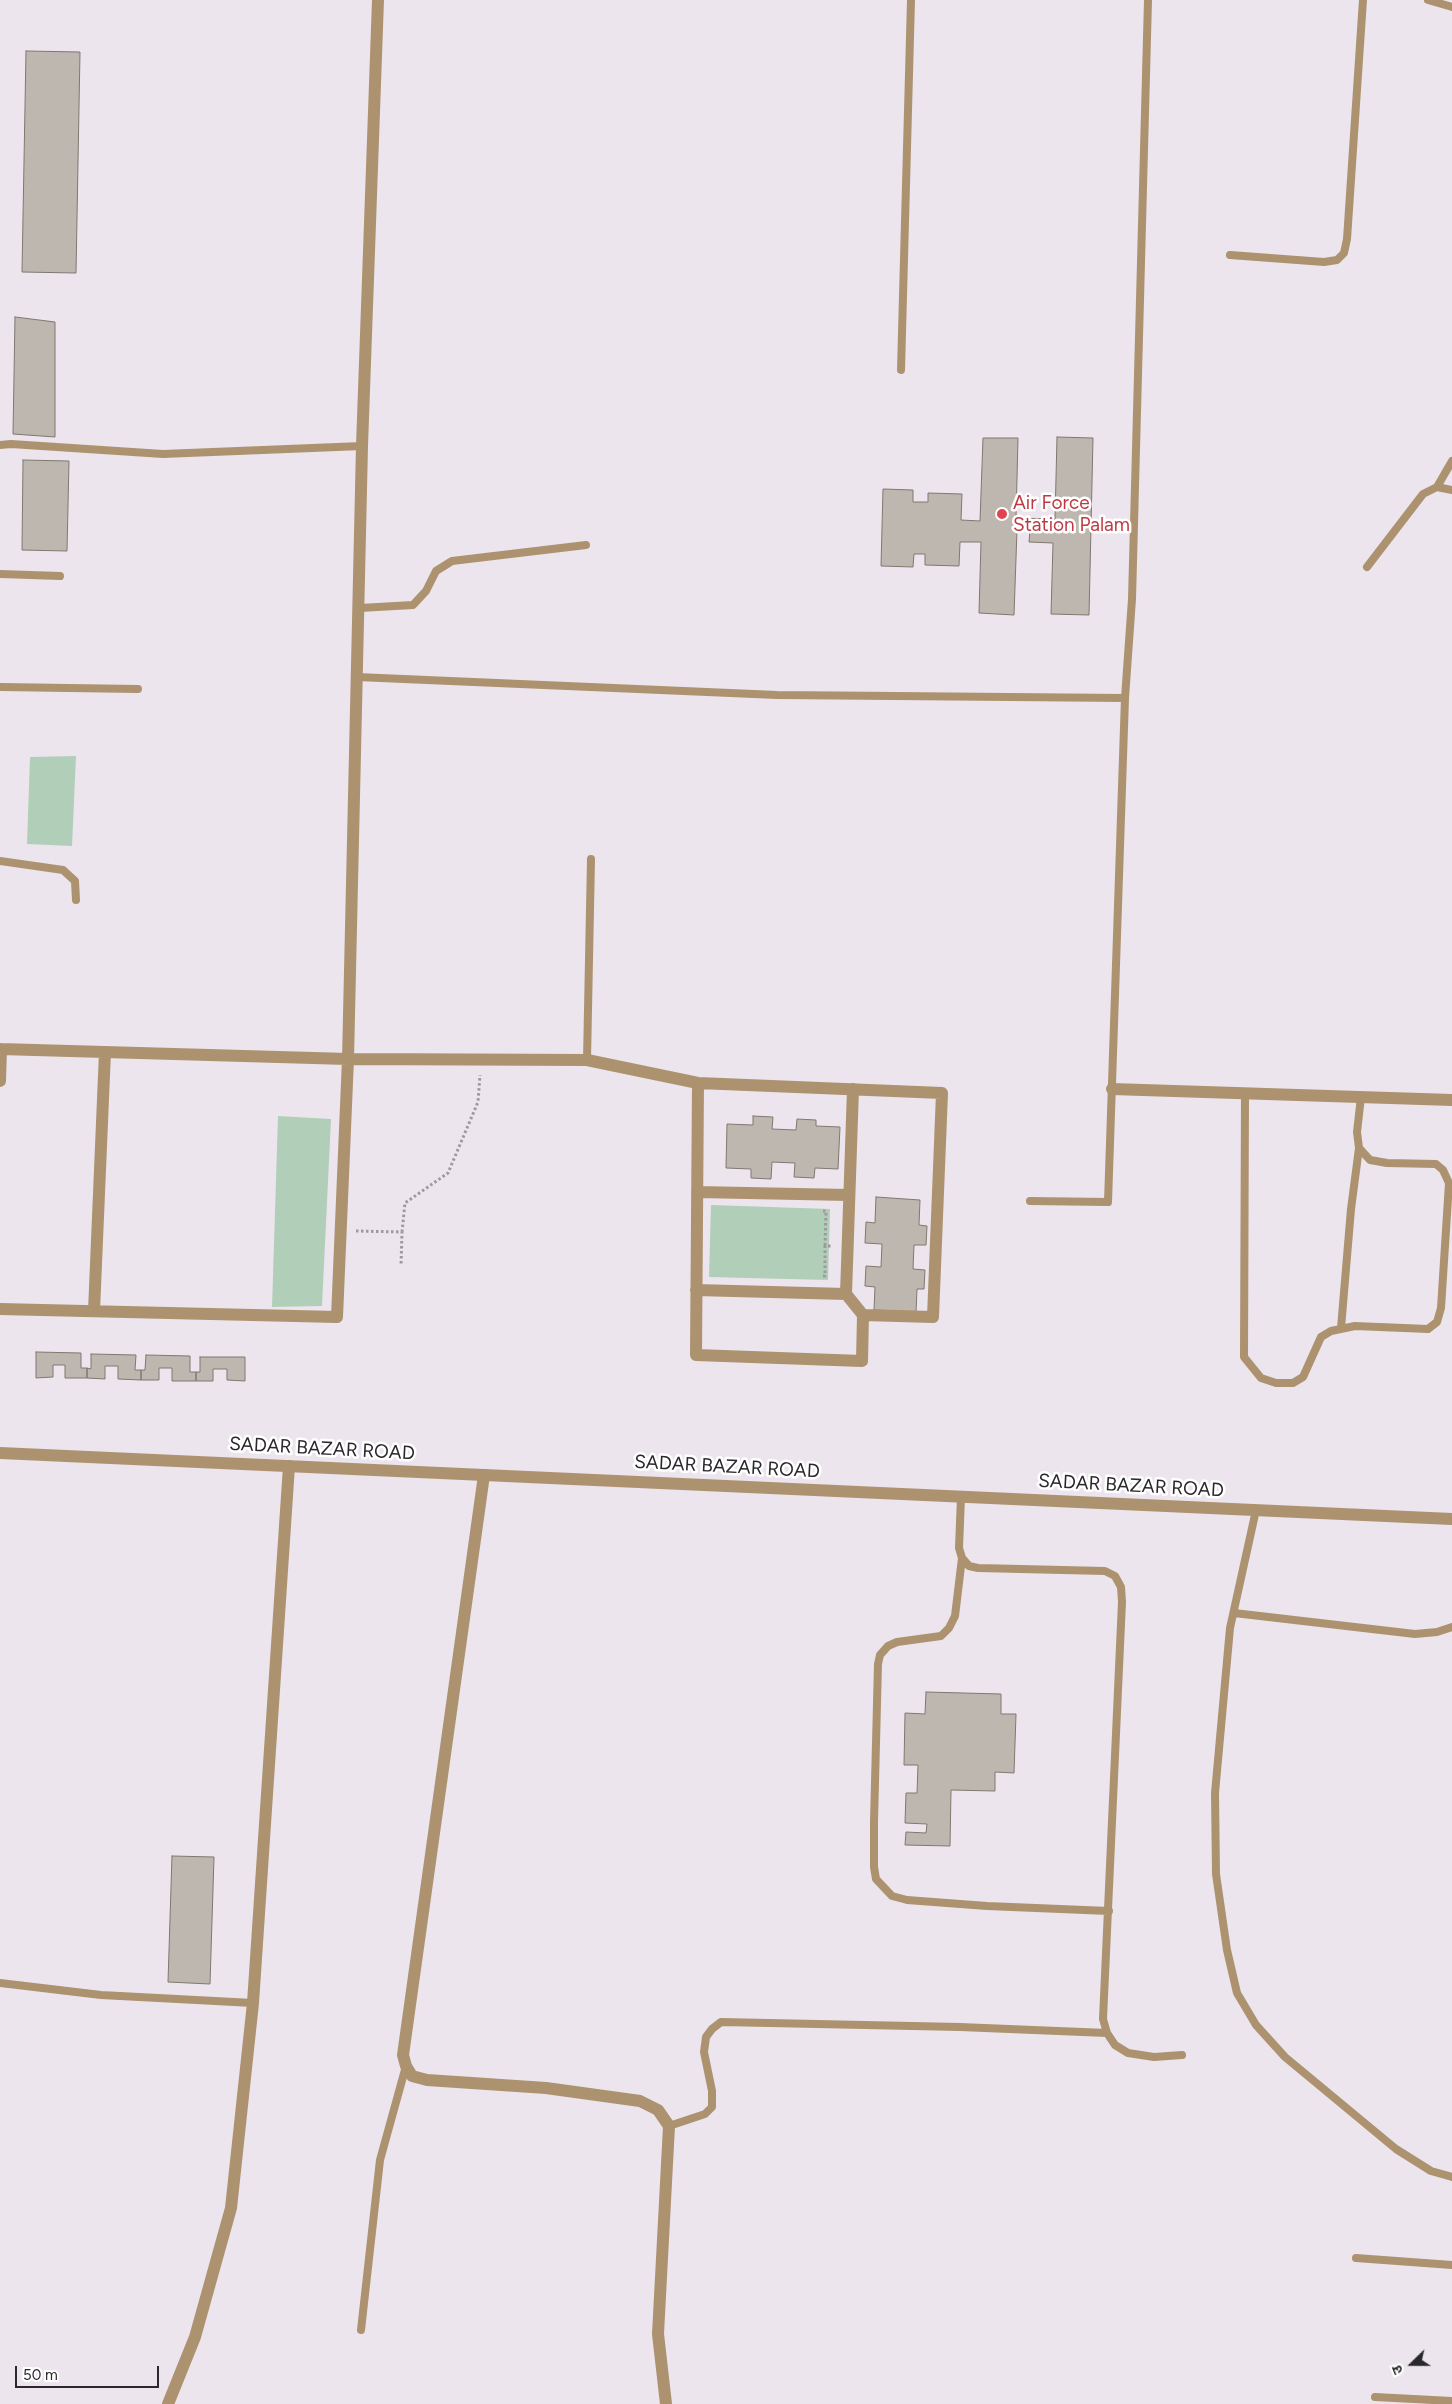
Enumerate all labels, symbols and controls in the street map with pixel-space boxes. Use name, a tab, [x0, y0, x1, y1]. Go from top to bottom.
place label: Air Force Station Palam	[1013, 492, 1130, 536]
marker: Air Force Station Palam	[995, 507, 1009, 521]
street label: SADAR BAZAR ROAD	[229, 1433, 415, 1465]
street label: SADAR BAZAR ROAD	[634, 1451, 820, 1483]
street label: SADAR BAZAR ROAD	[1038, 1470, 1224, 1502]
north arrow	[1387, 2339, 1437, 2389]
scale bar	[18, 2356, 161, 2388]
text: उ	[1388, 2363, 1407, 2377]
text: 50 m	[23, 2366, 58, 2384]

